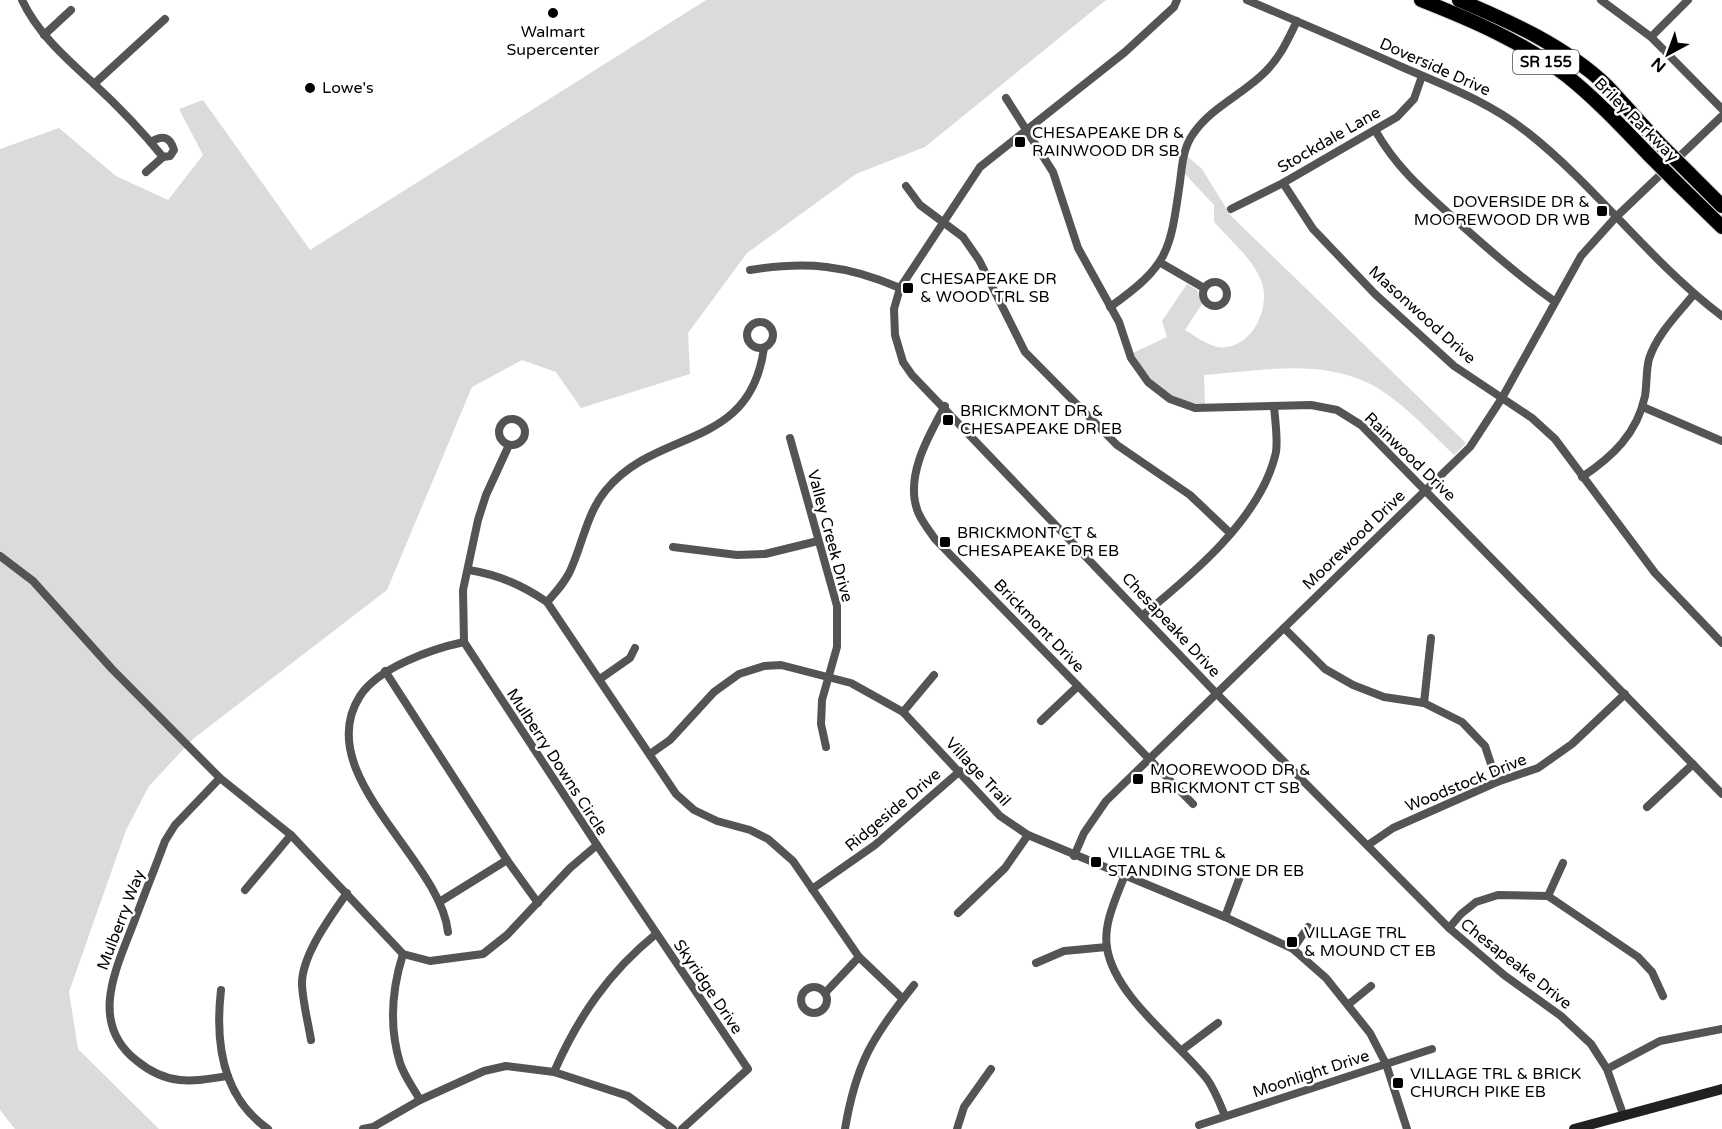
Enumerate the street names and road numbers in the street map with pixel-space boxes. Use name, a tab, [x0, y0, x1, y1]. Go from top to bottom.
street label: Doverside Drive	[1376, 34, 1494, 100]
road number: SR 155	[1513, 50, 1579, 74]
street label: Briley Parkway	[1590, 74, 1683, 167]
street label: Stockdale Lane	[1274, 102, 1384, 178]
street label: Masonwood Drive	[1364, 262, 1480, 368]
street label: Rainwood Drive	[1360, 408, 1460, 506]
street label: Valley Creek Drive	[803, 468, 857, 604]
street label: Moorewood Drive	[1298, 486, 1410, 594]
street label: Chesapeake Drive	[1117, 568, 1225, 682]
street label: Brickmont Drive	[989, 575, 1089, 677]
street label: Mulberry Downs Circle	[502, 685, 612, 839]
street label: Village Trail	[941, 733, 1015, 811]
street label: Woodstock Drive	[1402, 750, 1530, 816]
street label: Ridgeside Drive	[841, 764, 945, 856]
street label: Mulberry Way	[93, 867, 149, 973]
street label: Chesapeake Drive	[1456, 914, 1576, 1014]
street label: Skyridge Drive	[669, 936, 747, 1038]
street label: Moonlight Drive	[1250, 1046, 1372, 1102]

